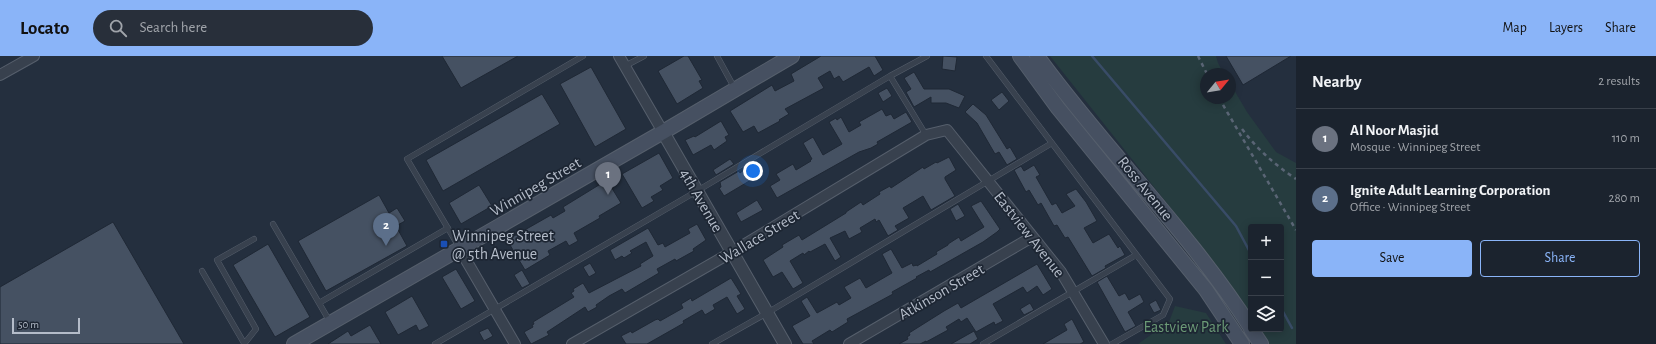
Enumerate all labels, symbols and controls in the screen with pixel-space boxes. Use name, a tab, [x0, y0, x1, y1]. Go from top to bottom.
search box	[93, 10, 373, 46]
icon: search	[107, 17, 129, 39]
text: Locato	[20, 19, 69, 38]
text: Search here	[139, 20, 207, 35]
text: Map	[1502, 21, 1527, 35]
text: Layers	[1549, 21, 1583, 35]
text: Share	[1605, 21, 1636, 35]
north arrow	[1200, 68, 1236, 104]
text: Nearby	[1312, 73, 1362, 90]
text: 2 results	[1598, 75, 1640, 88]
text: Al Noor Masjid	[1350, 123, 1439, 138]
text: 1	[1323, 132, 1327, 145]
text: 110 m	[1612, 132, 1640, 145]
text: Mosque · Winnipeg Street	[1350, 141, 1480, 154]
street label: Winnipeg Street	[487, 154, 584, 219]
street label: Ross Avenue	[1115, 154, 1176, 224]
your location	[743, 161, 763, 181]
pin: 1	[595, 162, 621, 195]
street label: 4th Avenue	[677, 166, 726, 235]
text: Ignite Adult Learning Corporation	[1350, 183, 1551, 198]
street label: Eastview Avenue	[991, 189, 1067, 280]
text: 2	[1322, 192, 1328, 205]
text: 280 m	[1609, 192, 1640, 205]
text: Office · Winnipeg Street	[1350, 201, 1470, 214]
street label: Wallace Street	[717, 207, 802, 267]
pin: 2	[373, 213, 399, 246]
map controls	[1248, 224, 1284, 332]
button: +	[1248, 224, 1284, 260]
place label: Winnipeg Street @ 5th Avenue	[452, 228, 554, 262]
marker: Winnipeg Street @ 5th Avenue	[439, 239, 449, 249]
button: Save	[1312, 240, 1472, 277]
button: Share	[1480, 240, 1640, 277]
button: −	[1248, 260, 1284, 296]
street label: Atkinson Street	[896, 261, 987, 323]
button: layers	[1248, 296, 1284, 332]
scale bar	[12, 316, 80, 335]
text: 50 m	[18, 319, 39, 330]
park label: Eastview Park	[1144, 319, 1229, 335]

